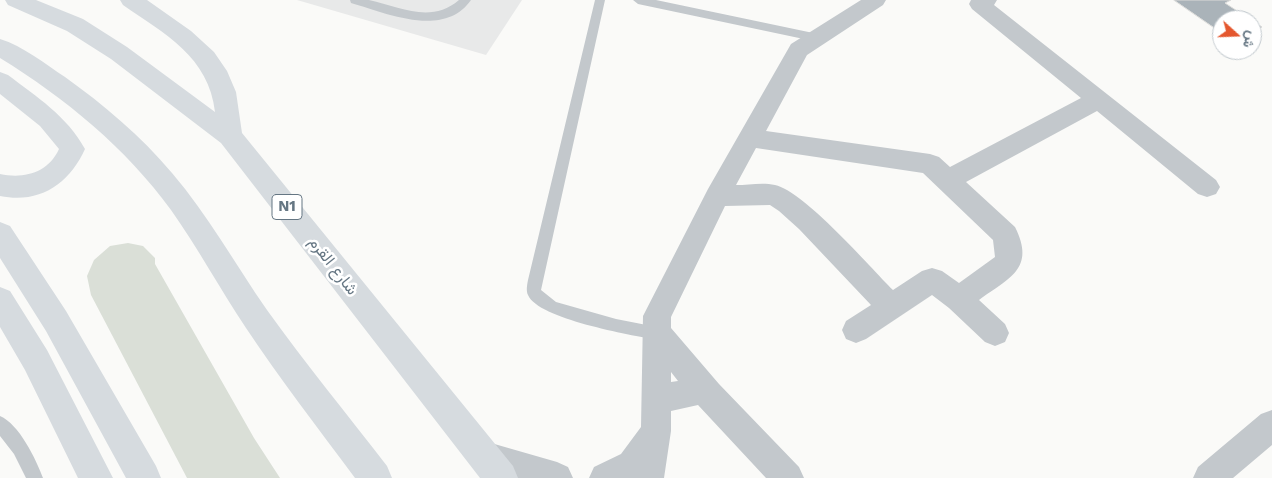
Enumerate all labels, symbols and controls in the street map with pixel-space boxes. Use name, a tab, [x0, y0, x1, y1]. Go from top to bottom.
north arrow	[1212, 10, 1262, 60]
text: ش	[1240, 29, 1261, 50]
road number: N1	[272, 194, 302, 220]
street label: شارع القرم	[304, 233, 362, 299]

